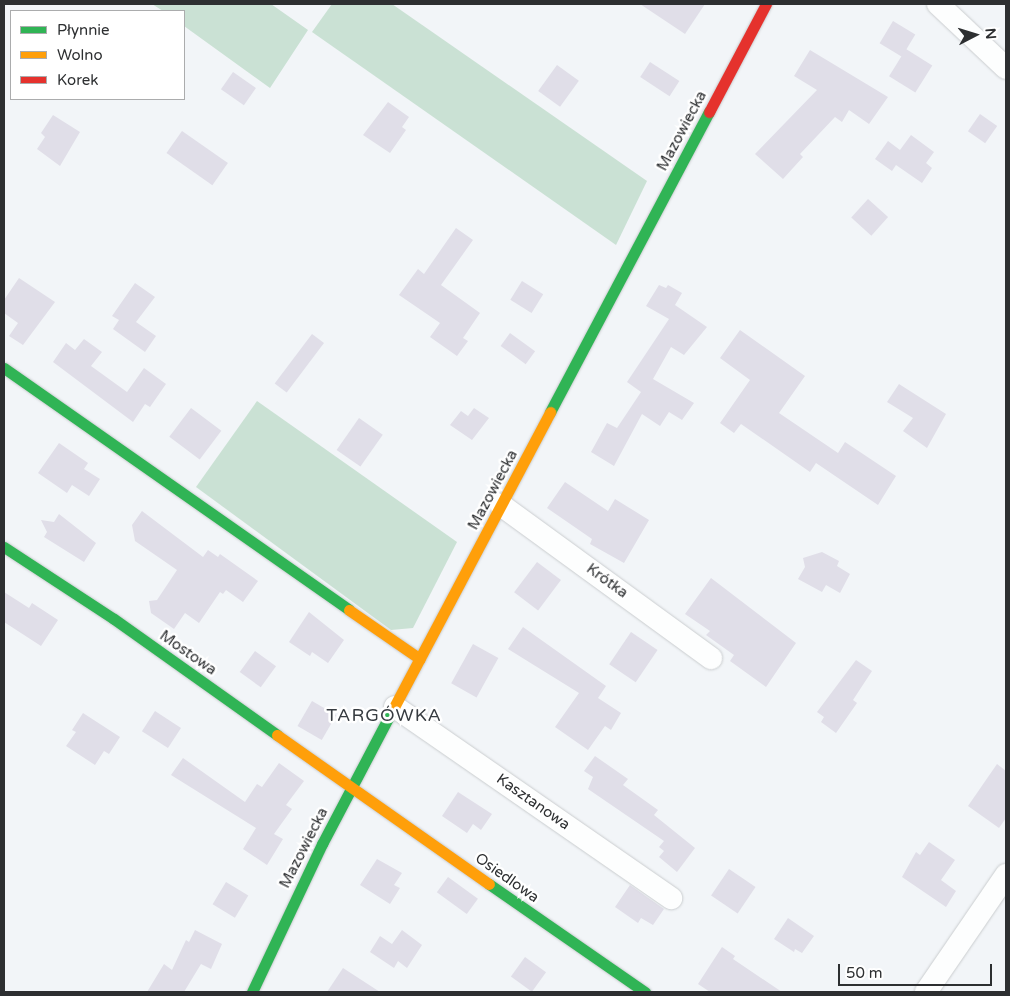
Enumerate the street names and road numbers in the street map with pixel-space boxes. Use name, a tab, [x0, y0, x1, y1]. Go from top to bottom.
street label: Mazowiecka	[653, 88, 711, 174]
street label: Mazowiecka	[464, 447, 522, 533]
street label: Krótka	[583, 560, 631, 602]
street label: Mostowa	[156, 627, 220, 679]
street label: Kasztanowa	[493, 770, 573, 834]
street label: Mazowiecka	[276, 805, 332, 891]
street label: Osiedlowa	[472, 849, 542, 907]

